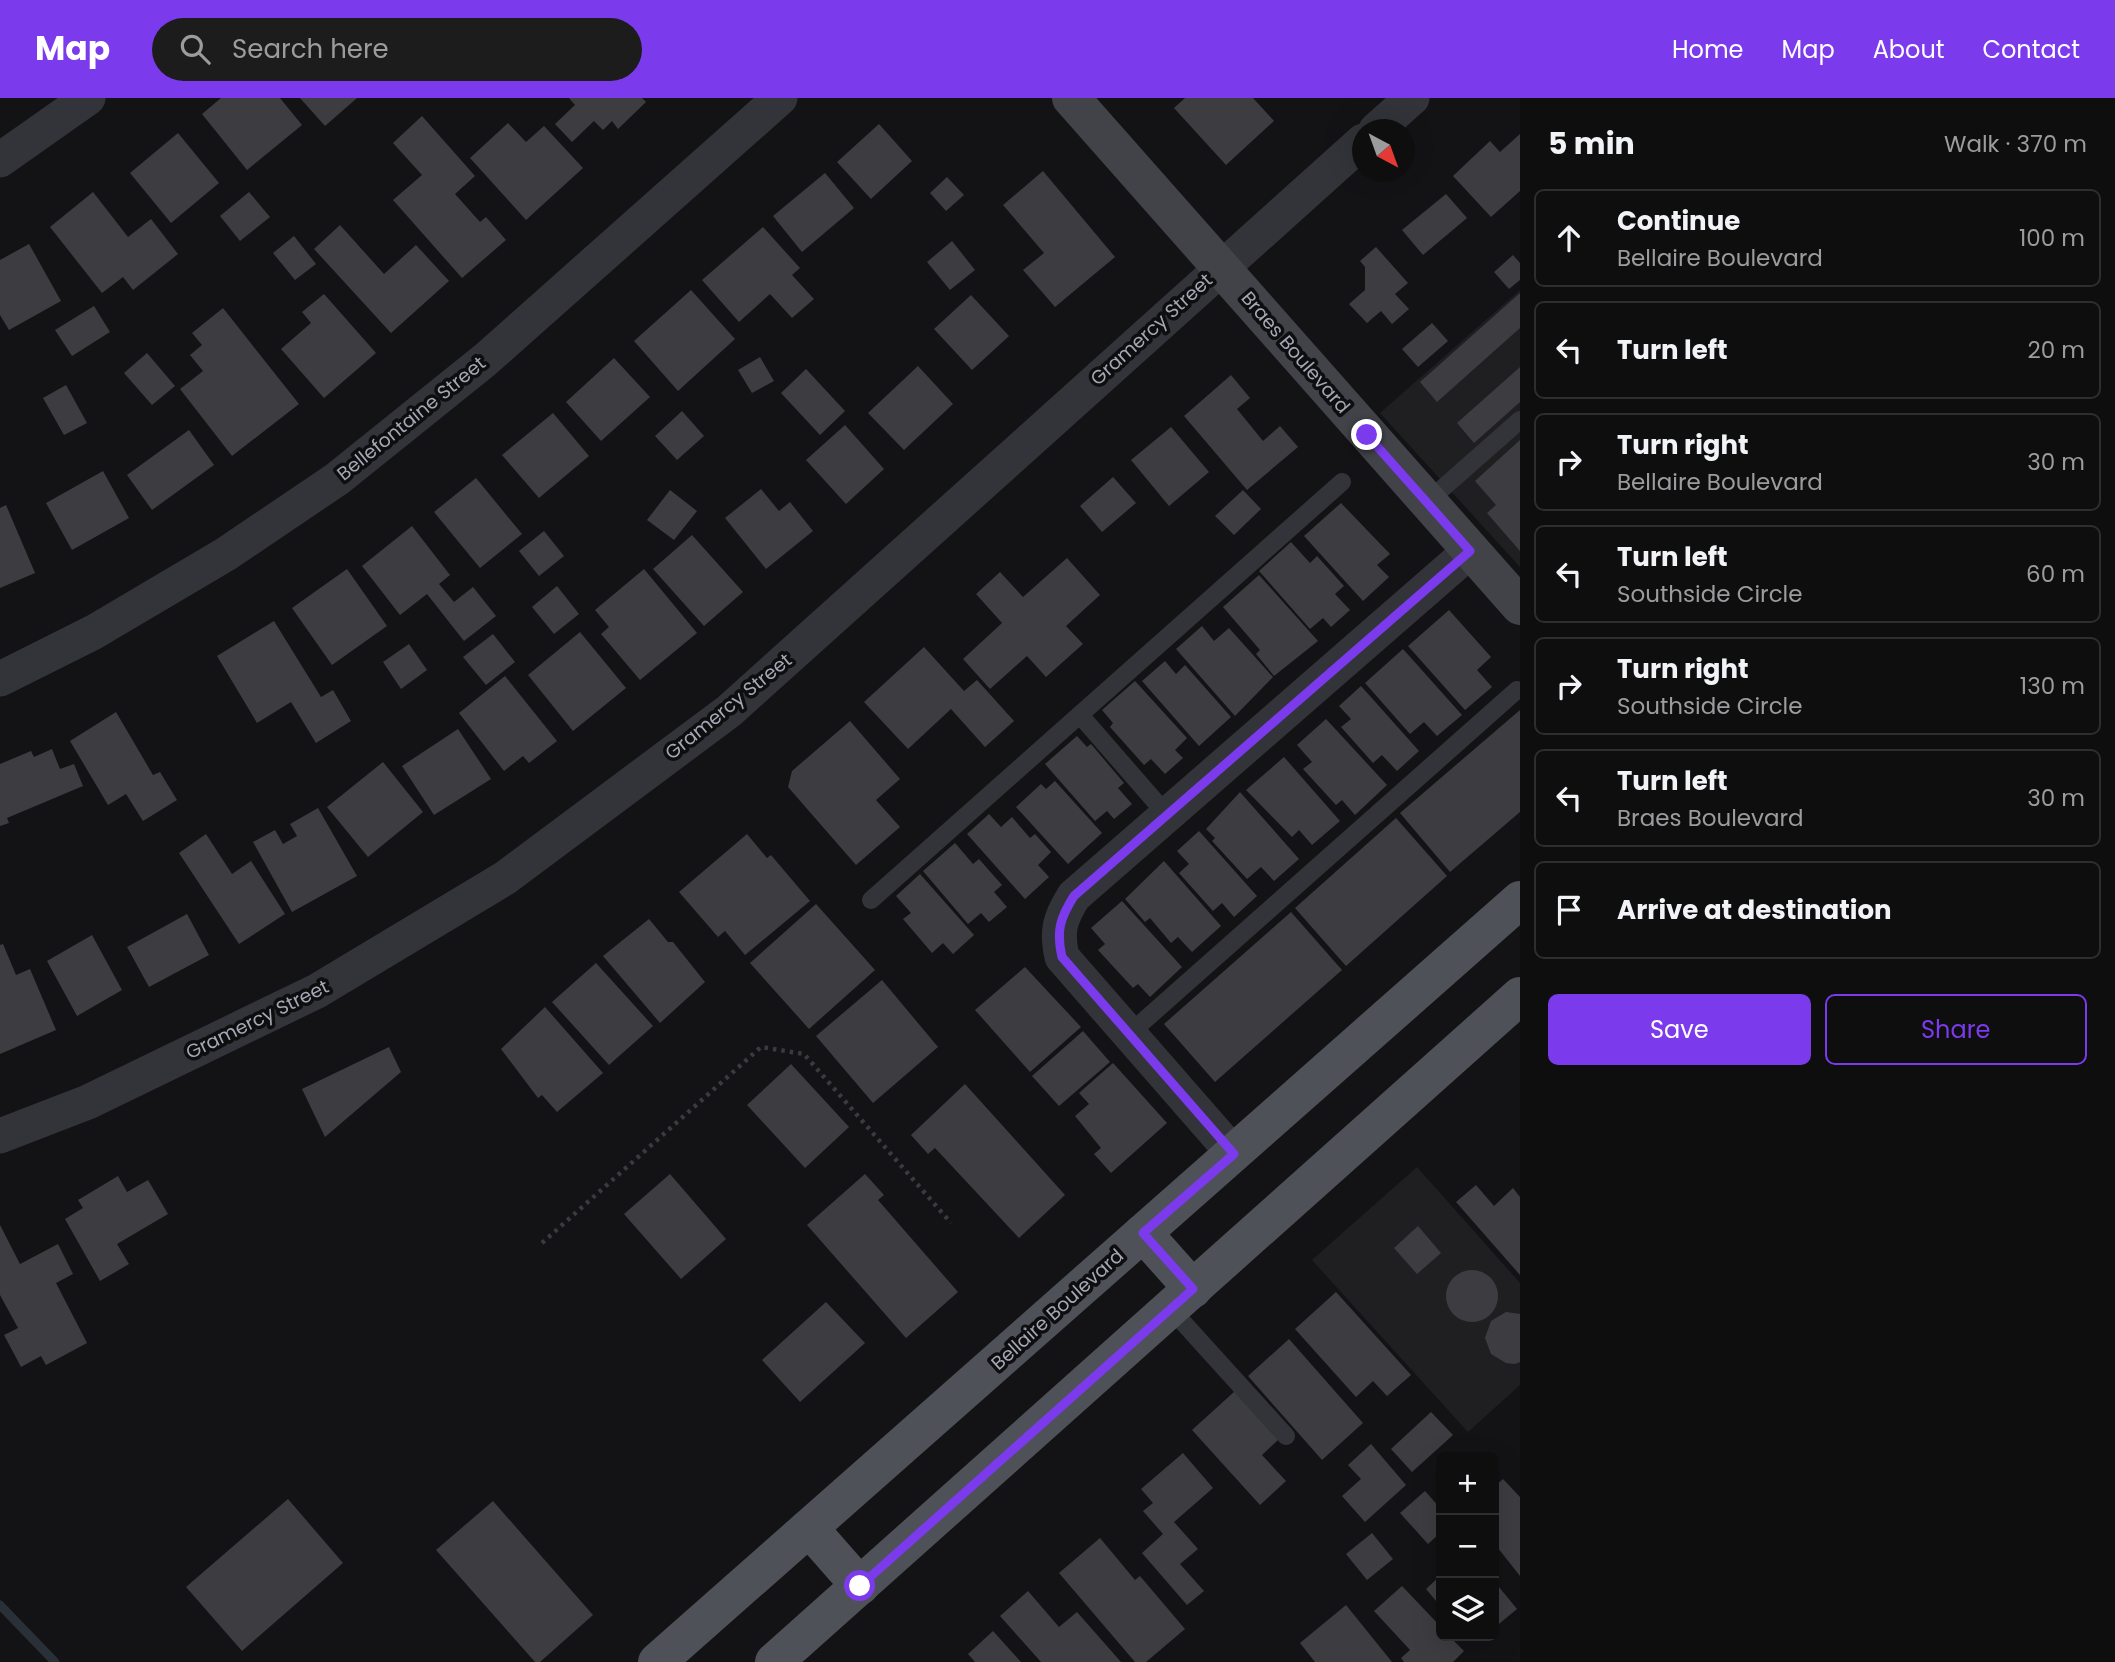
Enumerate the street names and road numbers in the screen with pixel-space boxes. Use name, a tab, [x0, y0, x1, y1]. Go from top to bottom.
street label: Gramercy Street	[1084, 267, 1218, 392]
street label: Braes Boulevard	[1235, 285, 1356, 419]
street label: Bellefontaine Street	[331, 350, 491, 487]
street label: Gramercy Street	[659, 647, 798, 766]
street label: Gramercy Street	[181, 973, 333, 1066]
street label: Bellaire Boulevard	[985, 1242, 1130, 1376]

